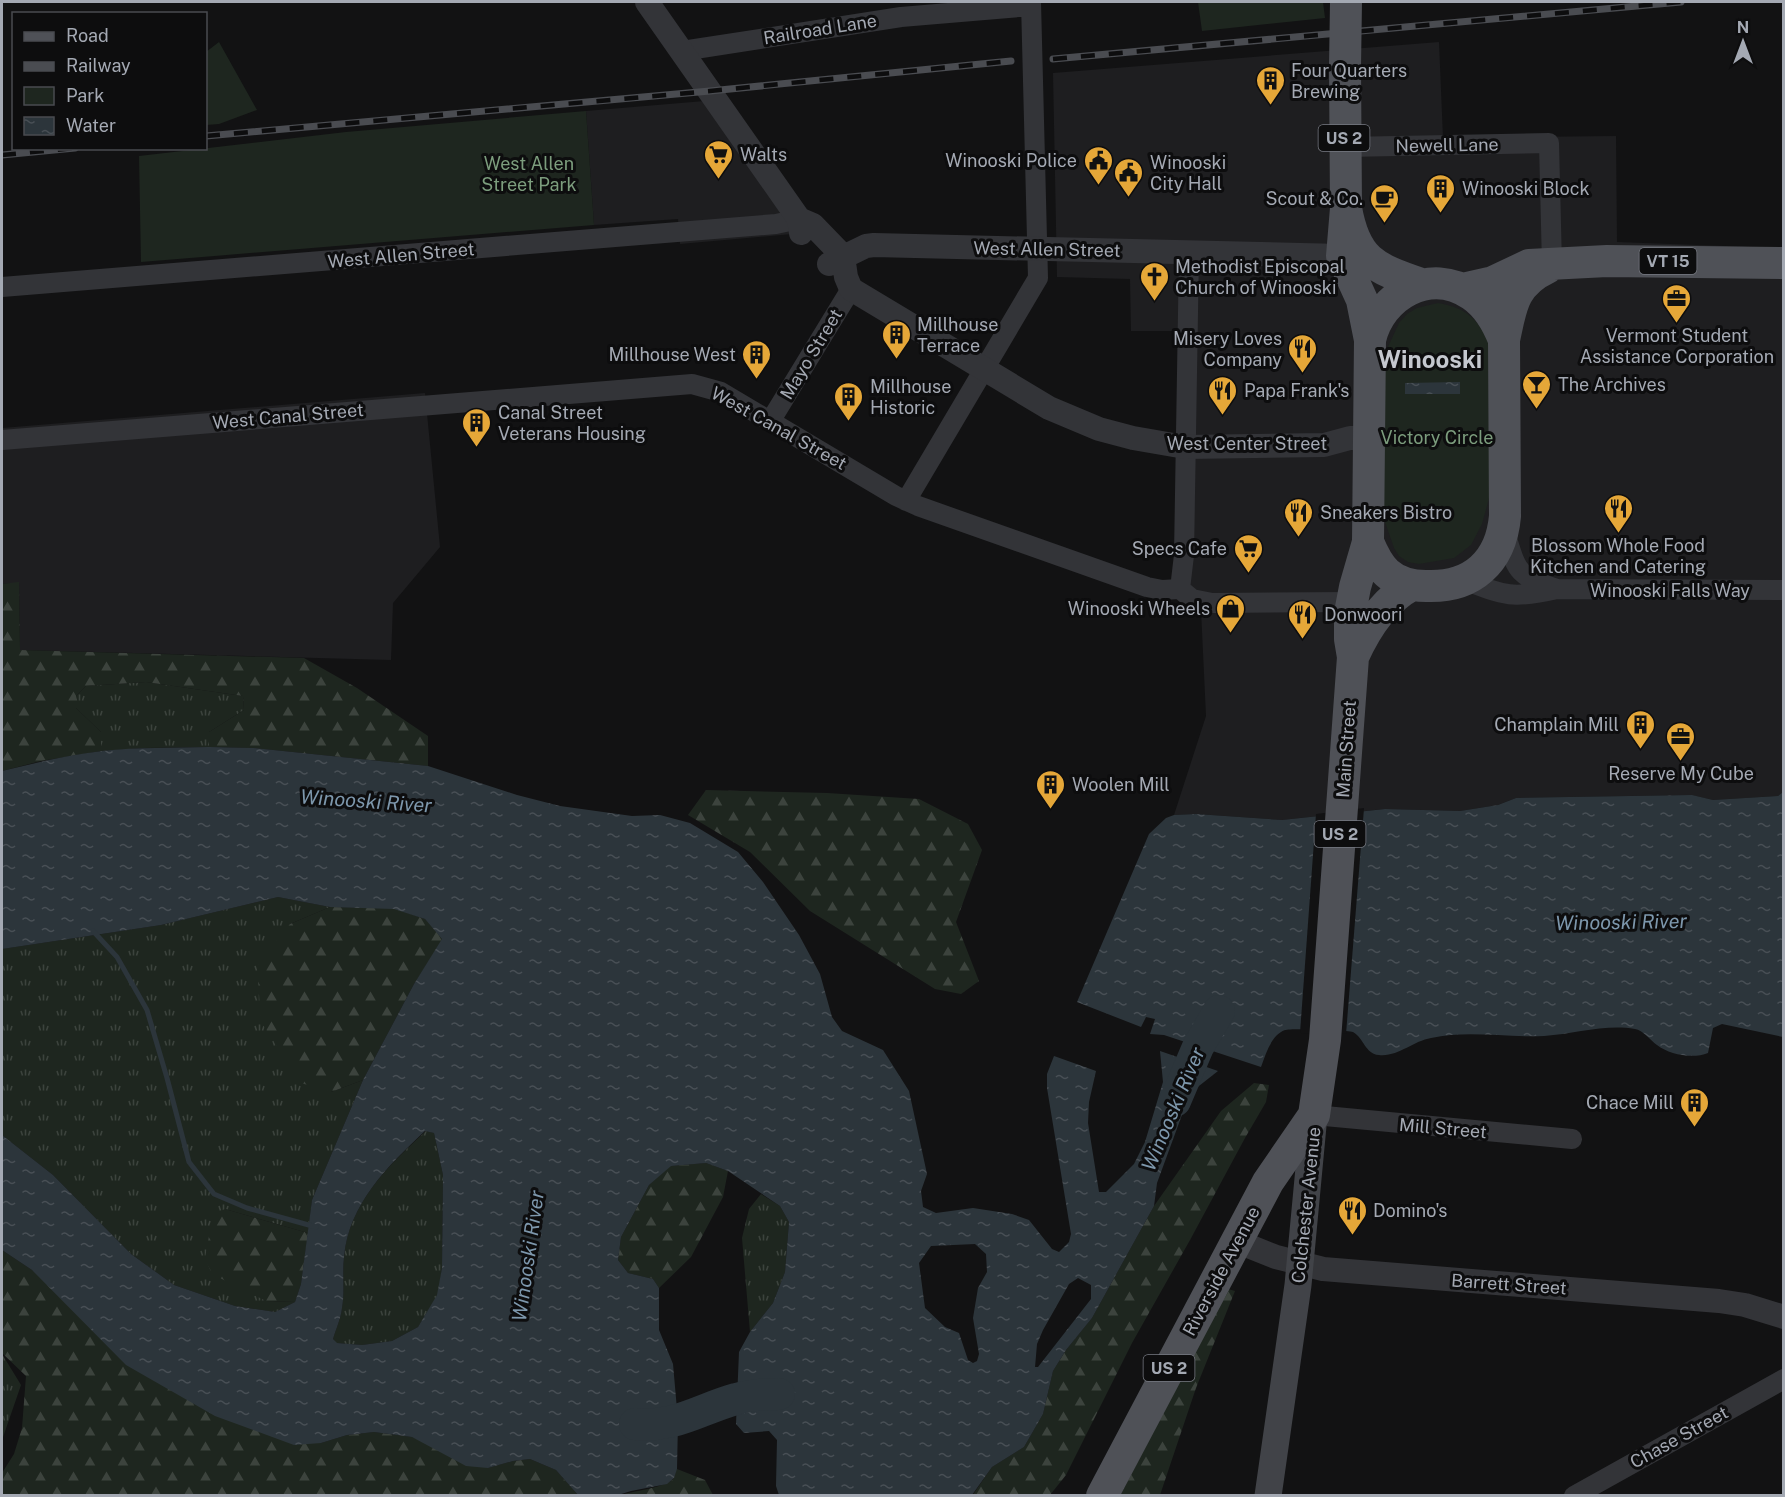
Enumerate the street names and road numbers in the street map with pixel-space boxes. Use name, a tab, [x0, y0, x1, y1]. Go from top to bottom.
street label: Railroad Lane	[762, 10, 878, 48]
road number: US 2	[1318, 125, 1370, 151]
street label: Newell Lane	[1395, 134, 1499, 156]
street label: West Allen Street	[973, 237, 1121, 261]
street label: West Allen Street	[327, 238, 475, 272]
road number: VT 15	[1640, 248, 1696, 274]
street label: Mayo Street	[776, 305, 846, 403]
street label: West Canal Street	[708, 382, 850, 474]
street label: West Canal Street	[212, 399, 364, 433]
street label: West Center Street	[1167, 433, 1327, 454]
street label: Winooski Falls Way	[1590, 580, 1750, 601]
street label: Main Street	[1332, 700, 1360, 798]
road number: US 2	[1314, 821, 1366, 847]
street label: Mill Street	[1398, 1114, 1488, 1142]
street label: Colchester Avenue	[1287, 1126, 1325, 1284]
street label: Riverside Avenue	[1178, 1203, 1264, 1339]
street label: Barrett Street	[1451, 1269, 1567, 1299]
road number: US 2	[1144, 1355, 1194, 1381]
street label: Chase Street	[1626, 1401, 1732, 1473]

